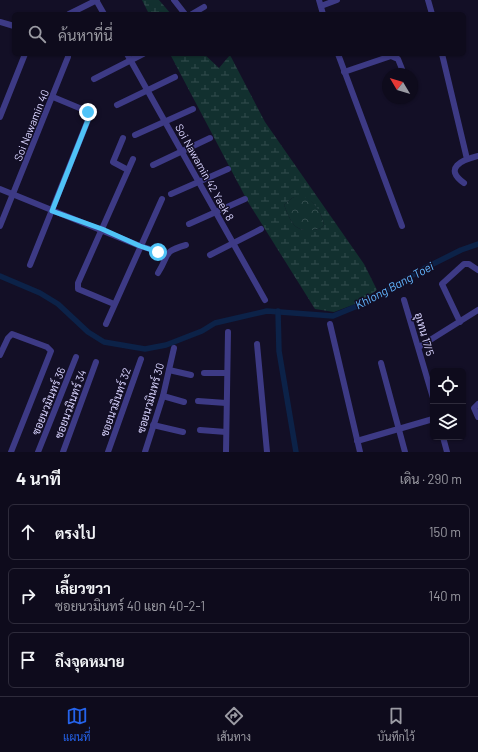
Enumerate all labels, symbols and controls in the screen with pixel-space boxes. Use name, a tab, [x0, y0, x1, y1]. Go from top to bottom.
search box	[12, 12, 466, 56]
icon: search	[26, 23, 48, 45]
text: ค้นหาที่นี่	[58, 26, 113, 44]
north arrow	[382, 68, 418, 104]
street label: Soi Nawamin 40	[11, 87, 51, 163]
route end	[79, 103, 97, 121]
street label: Soi Nawamin 42 Yaek 8	[173, 121, 237, 223]
route start	[149, 243, 167, 261]
water label: Khlong Bang Toei	[352, 258, 436, 312]
street label: อุเทน 17/5	[410, 311, 438, 358]
street label: ซอยนวมินทร์ 30	[133, 361, 166, 435]
street label: ซอยนวมินทร์ 36	[28, 365, 68, 437]
street label: ซอยนวมินทร์ 32	[96, 365, 133, 438]
street label: ซอยนวมินทร์ 34	[51, 367, 88, 440]
map controls	[430, 368, 466, 440]
button: locate	[430, 368, 466, 404]
button: layers	[430, 404, 466, 440]
text: 4 นาที	[16, 468, 61, 488]
text: เดิน · 290 m	[400, 471, 462, 487]
icon: ahead	[17, 521, 39, 543]
text: ตรงไป	[55, 524, 96, 542]
text: 150 m	[429, 524, 461, 540]
text: เลี้ยวขวา	[55, 579, 111, 597]
icon: right	[17, 585, 39, 607]
text: 140 m	[429, 588, 461, 604]
text: ซอยนวมินทร์ 40 แยก 40-2-1	[55, 598, 205, 614]
icon: arrive	[17, 649, 39, 671]
text: ถึงจุดหมาย	[55, 652, 125, 670]
tab: แผนที่	[63, 705, 91, 744]
tab: เส้นทาง	[217, 705, 251, 744]
tab: บันทึกไว้	[377, 705, 415, 744]

